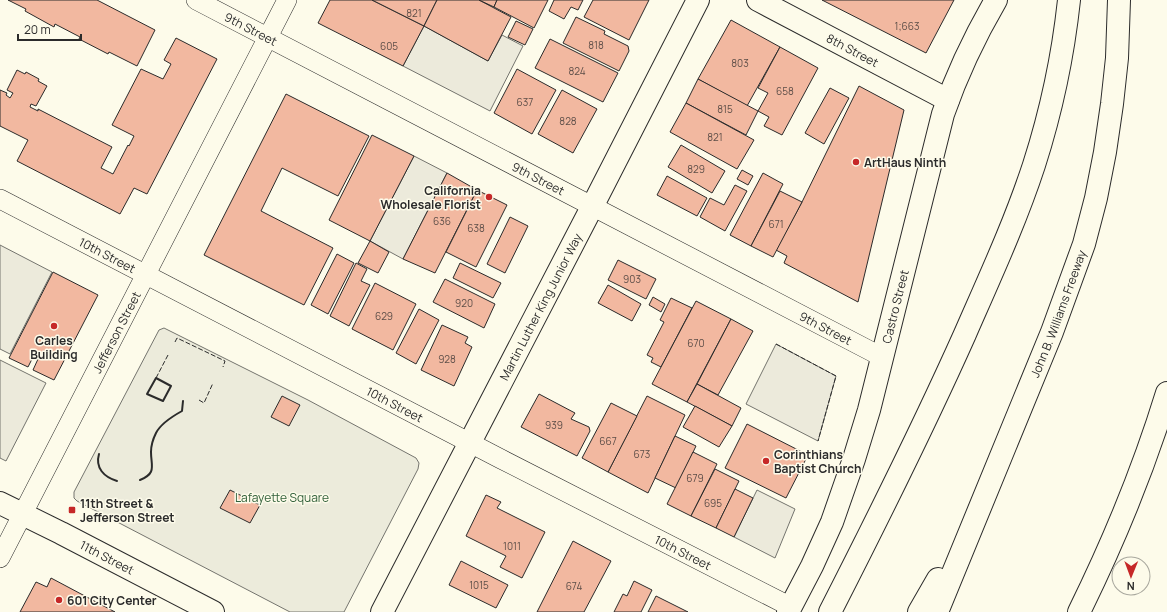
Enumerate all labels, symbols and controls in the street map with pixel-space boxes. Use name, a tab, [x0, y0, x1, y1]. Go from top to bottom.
house number: 821	[406, 6, 422, 20]
street label: 9th Street	[222, 8, 280, 49]
scale bar	[18, 16, 81, 42]
house number: 1;663	[895, 19, 919, 33]
text: 20 m	[24, 21, 51, 38]
street label: 8th Street	[824, 29, 882, 71]
house number: 818	[588, 38, 604, 52]
house number: 605	[380, 39, 398, 53]
house number: 803	[731, 56, 749, 70]
house number: 824	[568, 64, 586, 78]
house number: 658	[776, 84, 794, 98]
house number: 637	[517, 95, 533, 109]
house number: 815	[717, 102, 733, 116]
house number: 828	[559, 114, 577, 128]
house number: 821	[707, 130, 723, 144]
place label: ArtHaus Ninth	[864, 154, 946, 171]
street label: 9th Street	[509, 157, 568, 199]
marker: ArtHaus Ninth	[851, 157, 861, 167]
house number: 829	[687, 162, 705, 176]
place label: California Wholesale Florist	[380, 182, 481, 213]
marker: California Wholesale Florist	[484, 192, 494, 202]
house number: 636	[433, 214, 451, 228]
house number: 671	[768, 217, 784, 231]
house number: 638	[467, 221, 485, 235]
street label: Martin Luther King Junior Way	[495, 229, 586, 383]
street label: 10th Street	[76, 233, 139, 277]
street label: John B. Williams Freeway	[1026, 247, 1090, 380]
street label: Castro Street	[878, 268, 912, 345]
house number: 903	[623, 272, 641, 286]
street label: Jefferson Street	[88, 288, 144, 376]
house number: 920	[455, 296, 473, 310]
street label: 9th Street	[797, 307, 855, 349]
house number: 629	[375, 309, 393, 323]
marker: Carles Building	[49, 321, 59, 331]
place label: Carles Building	[30, 332, 78, 363]
house number: 670	[687, 336, 705, 350]
house number: 928	[438, 352, 456, 366]
street label: 10th Street	[364, 382, 426, 426]
house number: 939	[545, 418, 563, 432]
house number: 667	[599, 434, 617, 448]
place label: Corinthians Baptist Church	[774, 446, 862, 477]
house number: 673	[634, 447, 650, 461]
marker: Corinthians Baptist Church	[761, 456, 771, 466]
house number: 679	[686, 471, 704, 485]
park label: Lafayette Square	[235, 489, 329, 506]
place label: 11th Street & Jefferson Street	[80, 495, 175, 526]
house number: 695	[704, 496, 722, 510]
marker: 11th Street & Jefferson Street	[67, 505, 77, 515]
street label: 10th Street	[652, 530, 715, 574]
street label: 11th Street	[77, 536, 137, 578]
house number: 1011	[503, 539, 521, 553]
north arrow	[1111, 556, 1151, 596]
house number: 1015	[469, 578, 489, 592]
house number: 674	[566, 579, 582, 593]
text: N	[1127, 579, 1135, 594]
place label: 601 City Center	[67, 592, 157, 609]
marker: 601 City Center	[54, 595, 64, 605]

